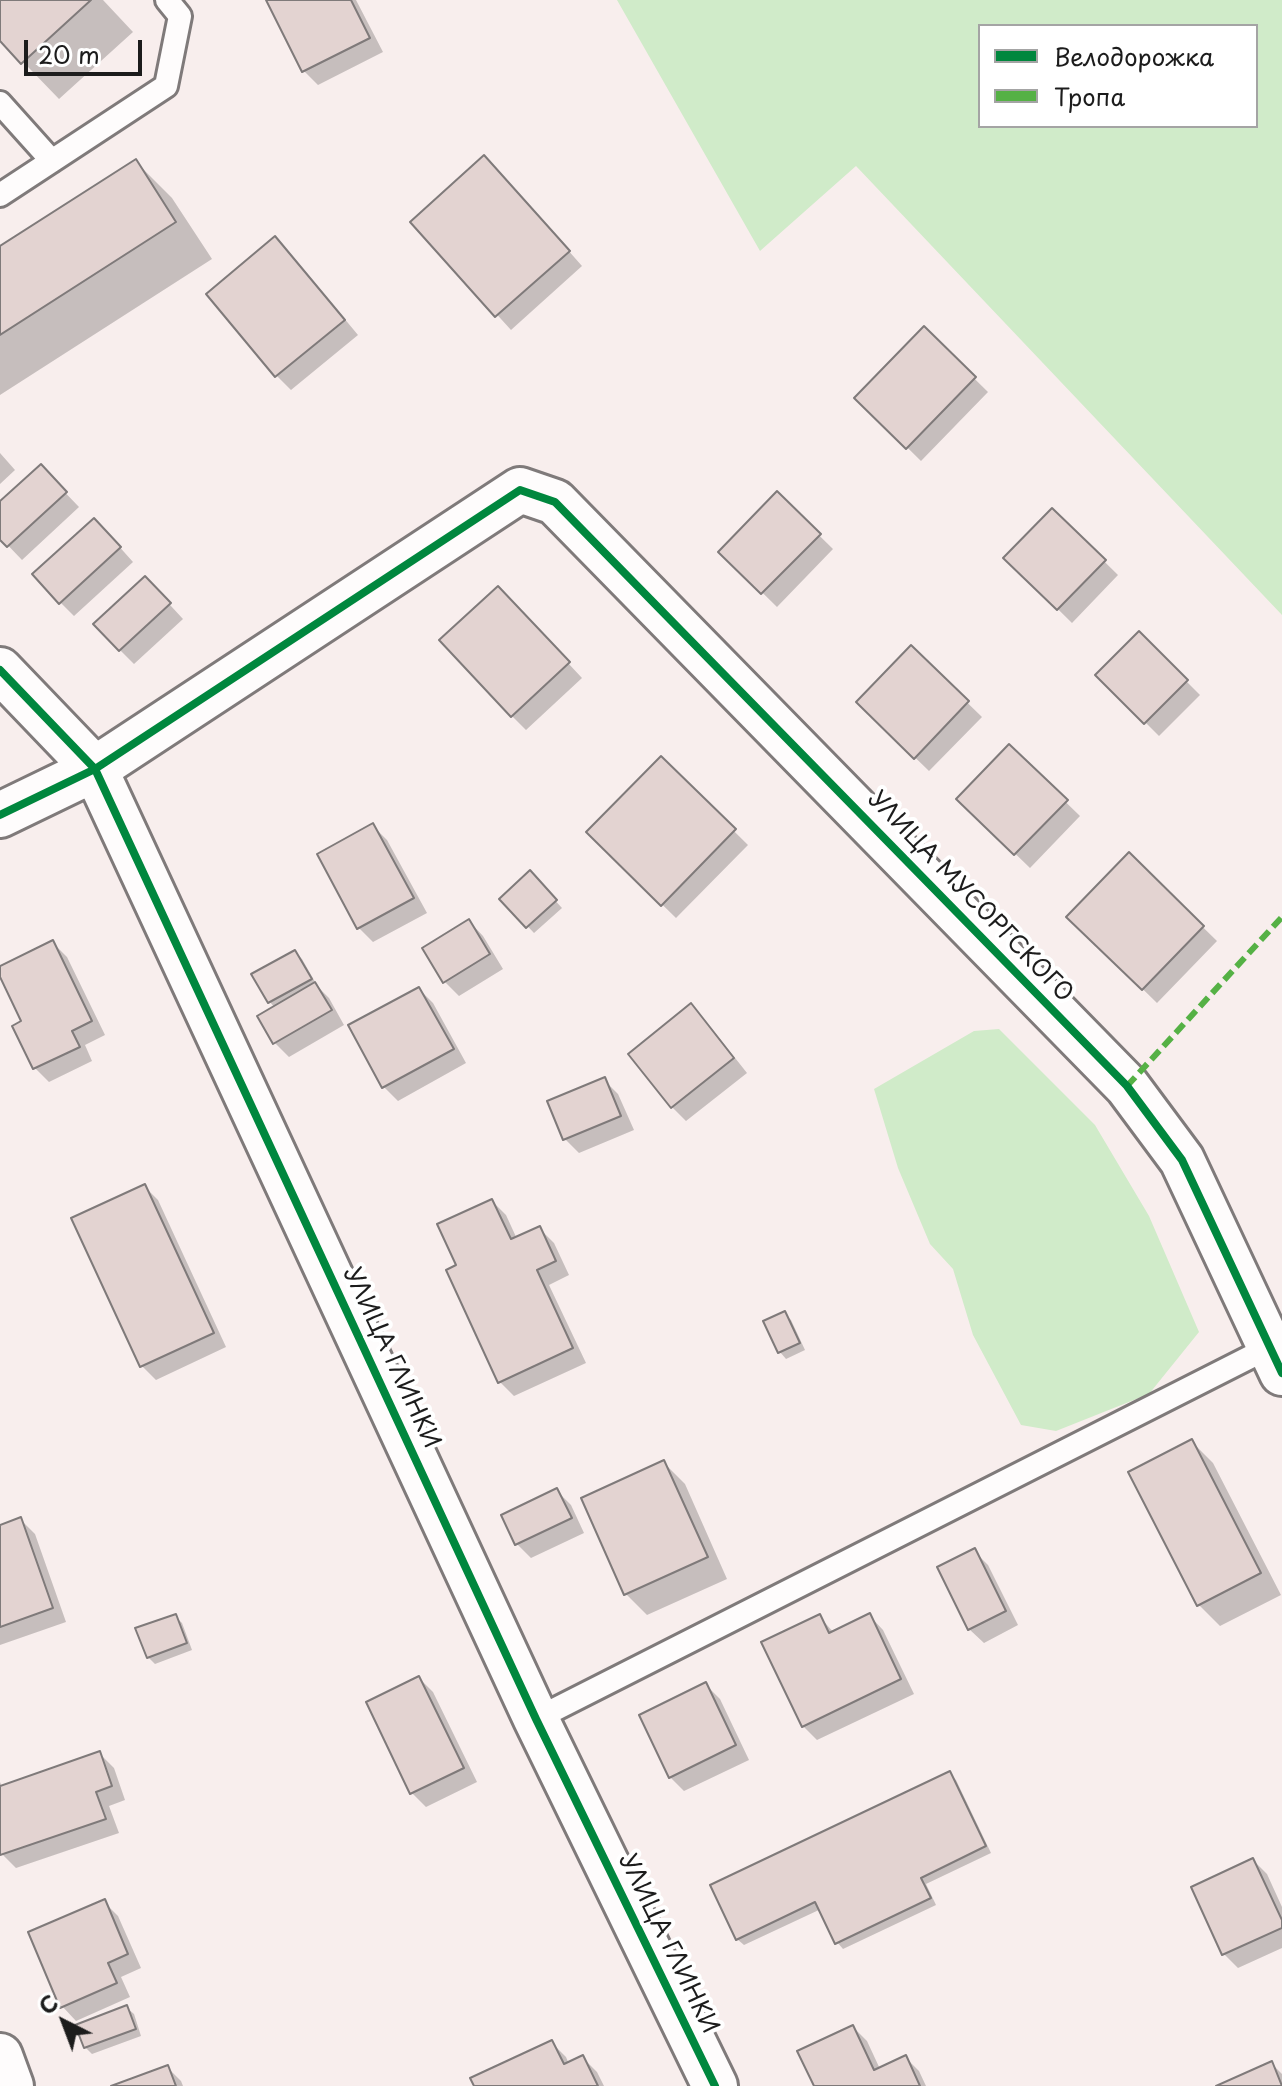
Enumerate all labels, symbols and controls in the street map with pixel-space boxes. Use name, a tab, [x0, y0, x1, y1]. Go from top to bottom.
scale bar	[28, 24, 146, 74]
legend	[978, 24, 1258, 128]
text: 20 m	[38, 36, 100, 72]
text: Велодорожка	[1054, 38, 1214, 74]
text: Тропа	[1054, 78, 1125, 114]
street label: УЛИЦА МУСОРГСКОГО	[862, 785, 1078, 1009]
street label: УЛИЦА ГЛИНКИ	[336, 1263, 446, 1453]
street label: УЛИЦА ГЛИНКИ	[612, 1849, 724, 2039]
north arrow	[24, 1982, 104, 2062]
text: С	[30, 1986, 65, 2022]

